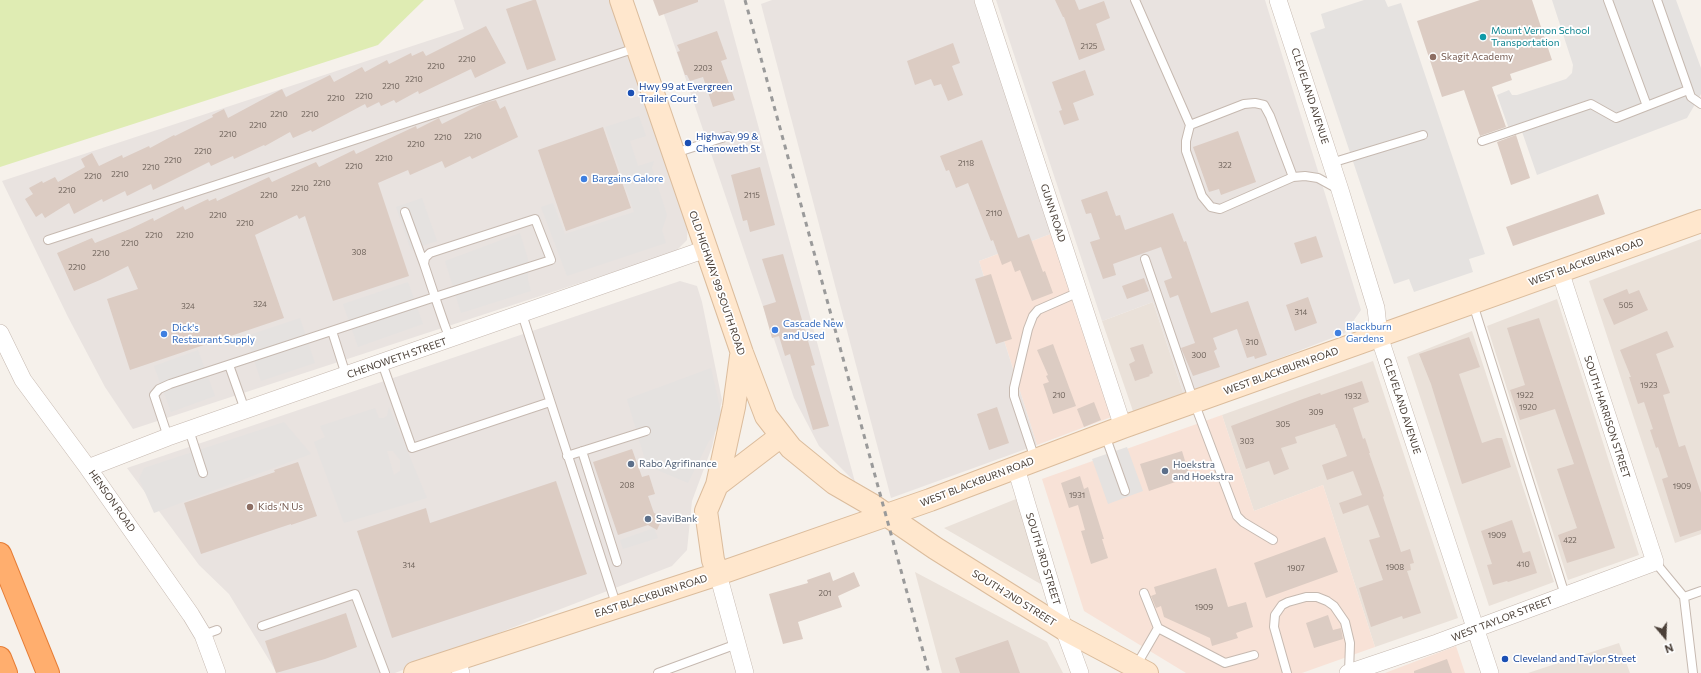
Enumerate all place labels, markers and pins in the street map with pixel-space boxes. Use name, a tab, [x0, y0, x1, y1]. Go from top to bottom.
place label: Mount Vernon School Transportation	[1491, 25, 1590, 48]
marker: Mount Vernon School Transportation	[1478, 32, 1488, 42]
place label: Skagit Academy	[1441, 51, 1513, 63]
marker: Skagit Academy	[1428, 52, 1438, 62]
place label: Hwy 99 at Evergreen Trailer Court	[639, 81, 732, 104]
marker: Hwy 99 at Evergreen Trailer Court	[626, 88, 636, 98]
place label: Highway 99 & Chenoweth St	[696, 131, 760, 154]
marker: Highway 99 & Chenoweth St	[683, 138, 693, 148]
place label: Bargains Galore	[592, 173, 663, 185]
marker: Bargains Galore	[579, 174, 589, 184]
place label: Cascade New and Used	[783, 318, 843, 342]
place label: Blackburn Gardens	[1346, 321, 1392, 344]
place label: Dick's Restaurant Supply	[172, 322, 255, 346]
marker: Cascade New and Used	[770, 325, 780, 335]
marker: Blackburn Gardens	[1333, 328, 1343, 338]
marker: Dick's Restaurant Supply	[159, 329, 169, 339]
place label: Rabo Agrifinance	[639, 458, 717, 470]
marker: Rabo Agrifinance	[626, 459, 636, 469]
place label: Hoekstra and Hoekstra	[1173, 459, 1234, 482]
marker: Hoekstra and Hoekstra	[1160, 466, 1170, 476]
place label: Kids ‘N Us	[258, 501, 303, 513]
marker: Kids ‘N Us	[245, 502, 255, 512]
place label: SaviBank	[656, 513, 698, 525]
marker: SaviBank	[643, 514, 653, 524]
place label: Cleveland and Taylor Street	[1513, 653, 1636, 665]
marker: Cleveland and Taylor Street	[1500, 654, 1510, 664]

